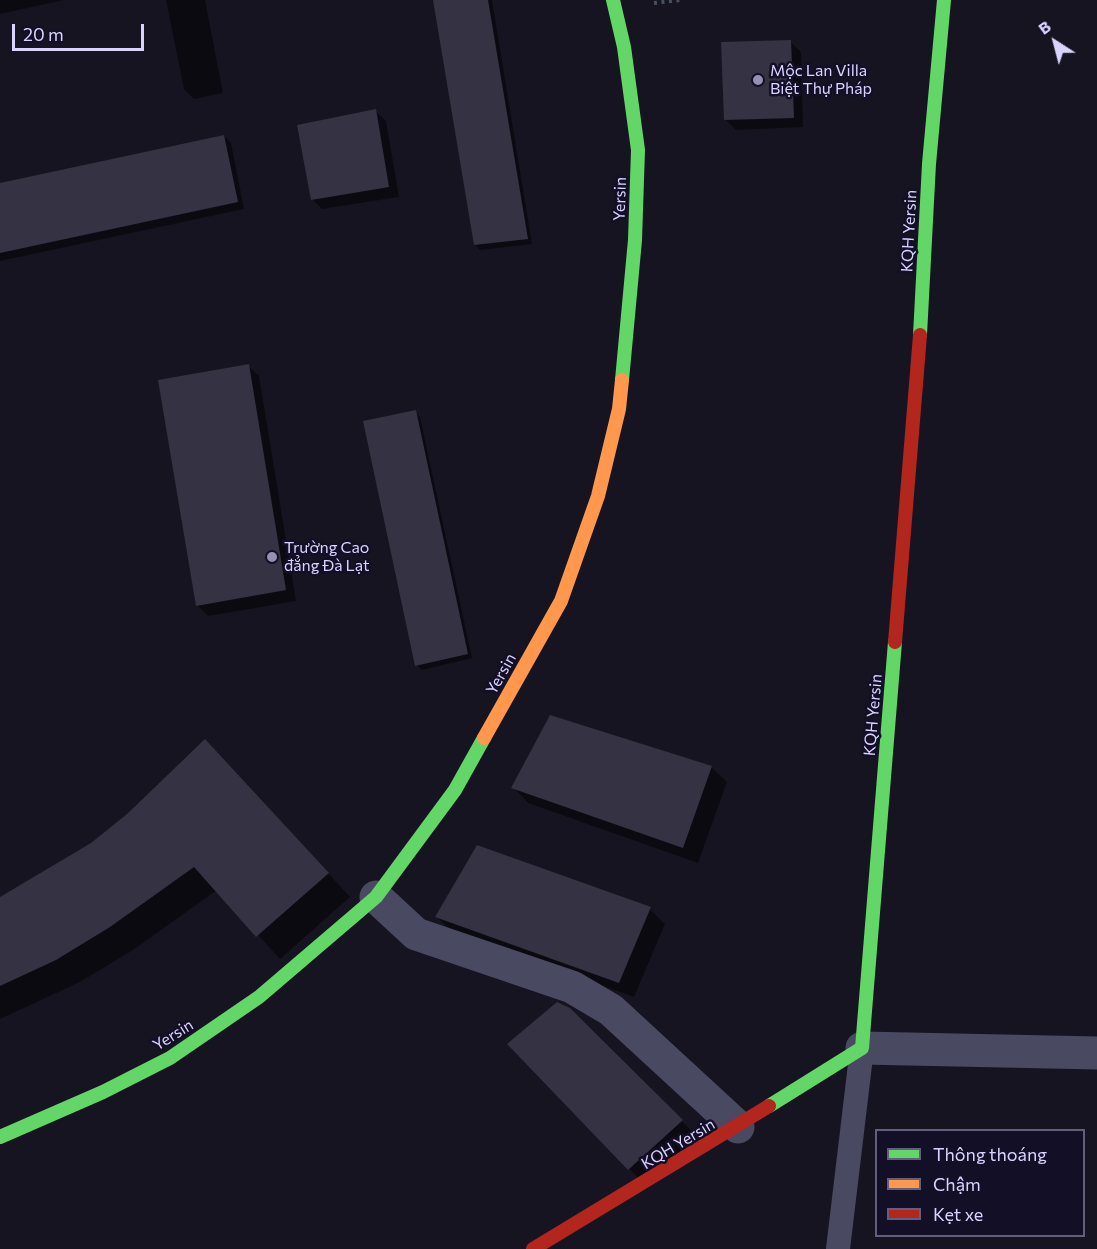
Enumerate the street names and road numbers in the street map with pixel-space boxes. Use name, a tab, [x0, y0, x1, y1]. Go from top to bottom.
street label: Yersin	[610, 177, 630, 221]
street label: KQH Yersin	[897, 189, 921, 273]
street label: Yersin	[482, 650, 520, 698]
street label: KQH Yersin	[860, 673, 886, 757]
street label: Yersin	[149, 1015, 197, 1055]
street label: KQH Yersin	[638, 1115, 718, 1173]

